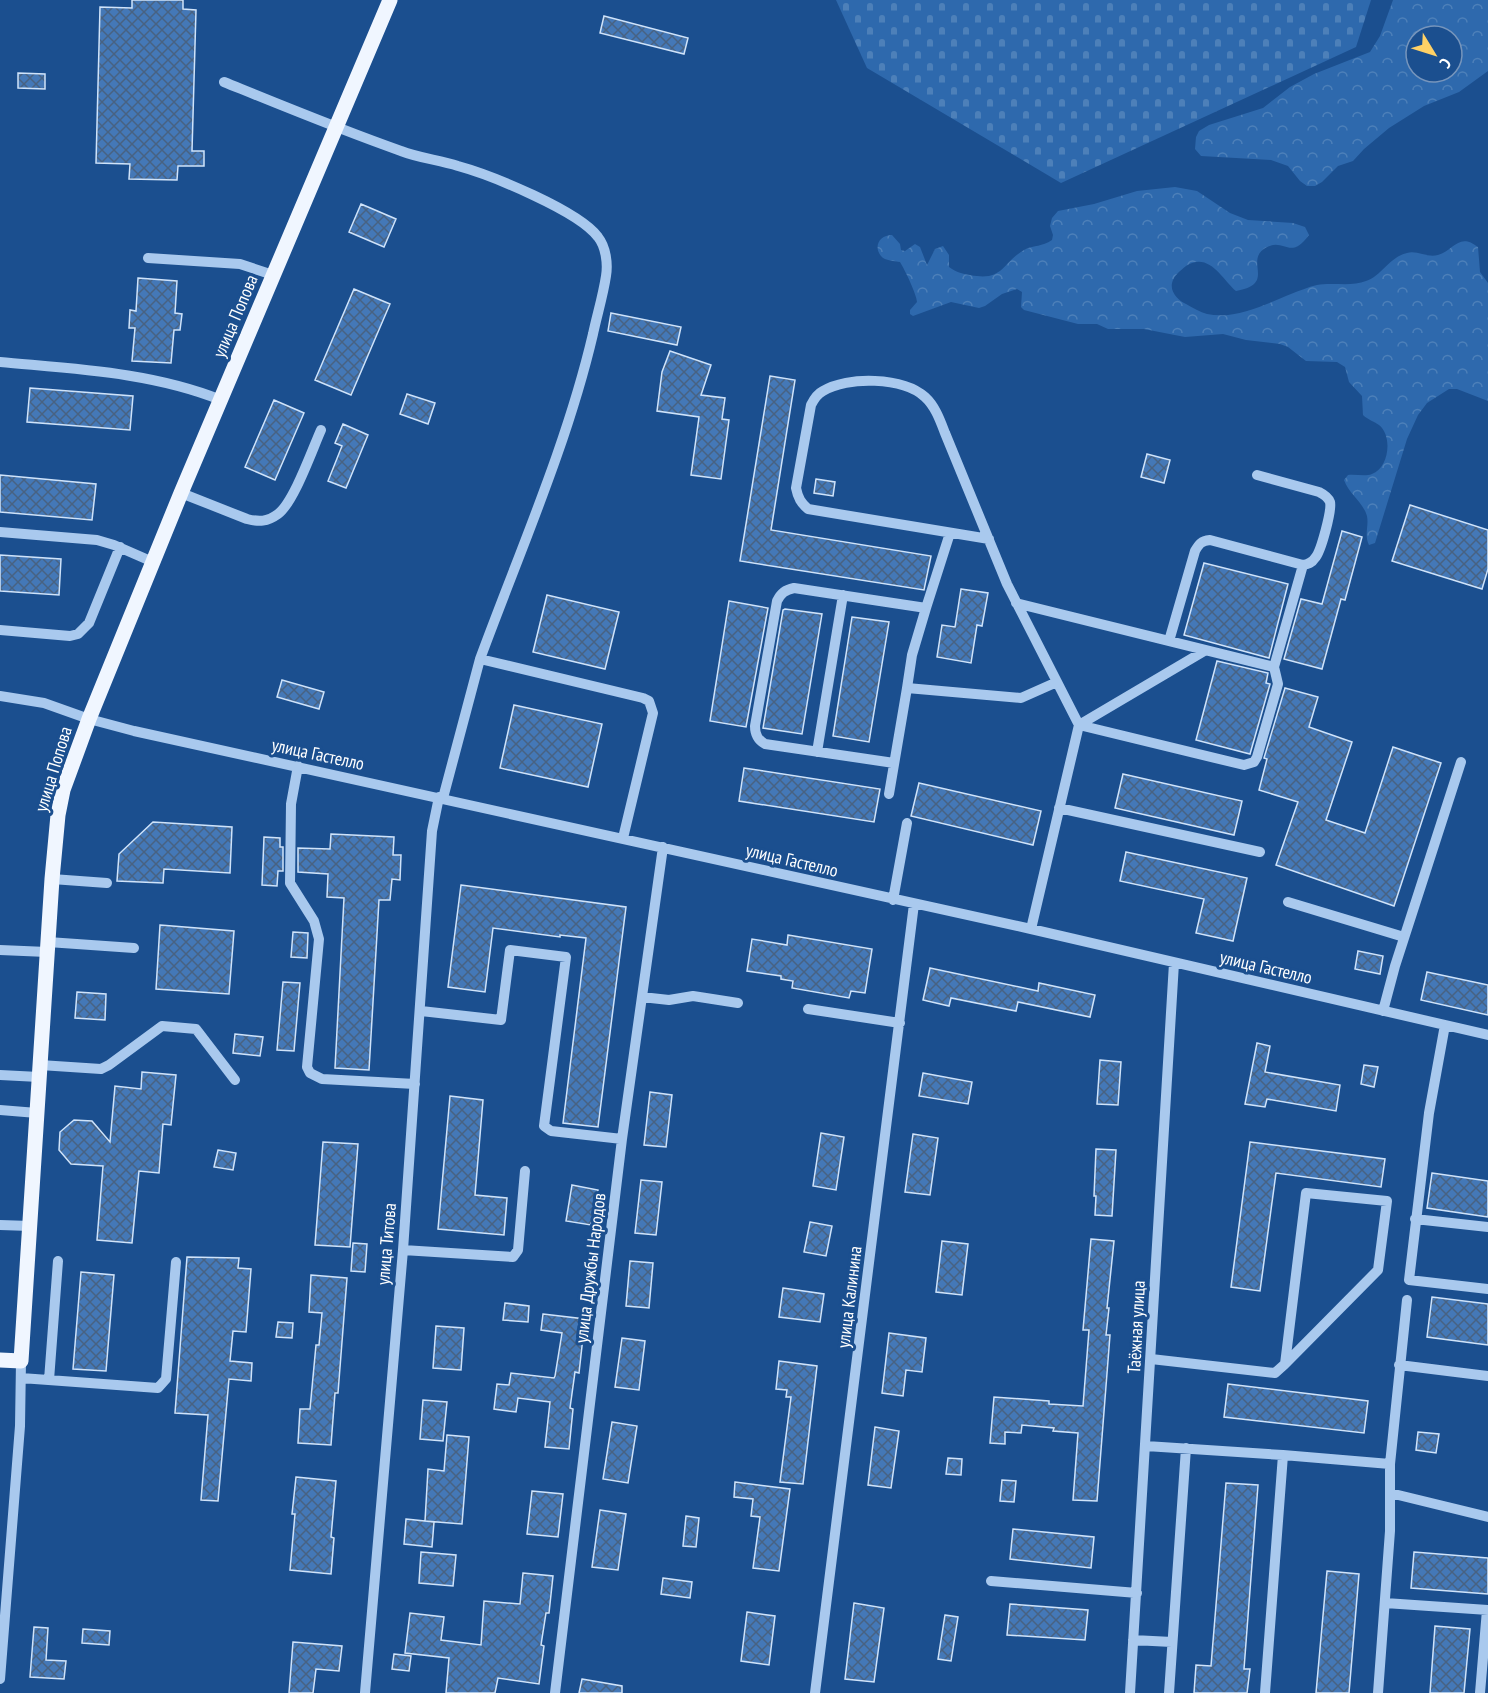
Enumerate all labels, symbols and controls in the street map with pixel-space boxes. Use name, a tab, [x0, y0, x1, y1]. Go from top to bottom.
north arrow	[1404, 24, 1464, 84]
text: С	[1435, 54, 1456, 73]
street label: улица Попова	[207, 271, 263, 361]
street label: улица Попова	[29, 724, 77, 814]
street label: улица Гастелло	[270, 733, 367, 775]
street label: улица Гастелло	[744, 838, 841, 882]
street label: улица Гастелло	[1218, 945, 1315, 989]
street label: улица Дружбы Народов	[569, 1192, 611, 1344]
street label: улица Титова	[371, 1202, 401, 1286]
street label: улица Калинина	[831, 1245, 867, 1349]
street label: Таёжная улица	[1122, 1280, 1150, 1374]

